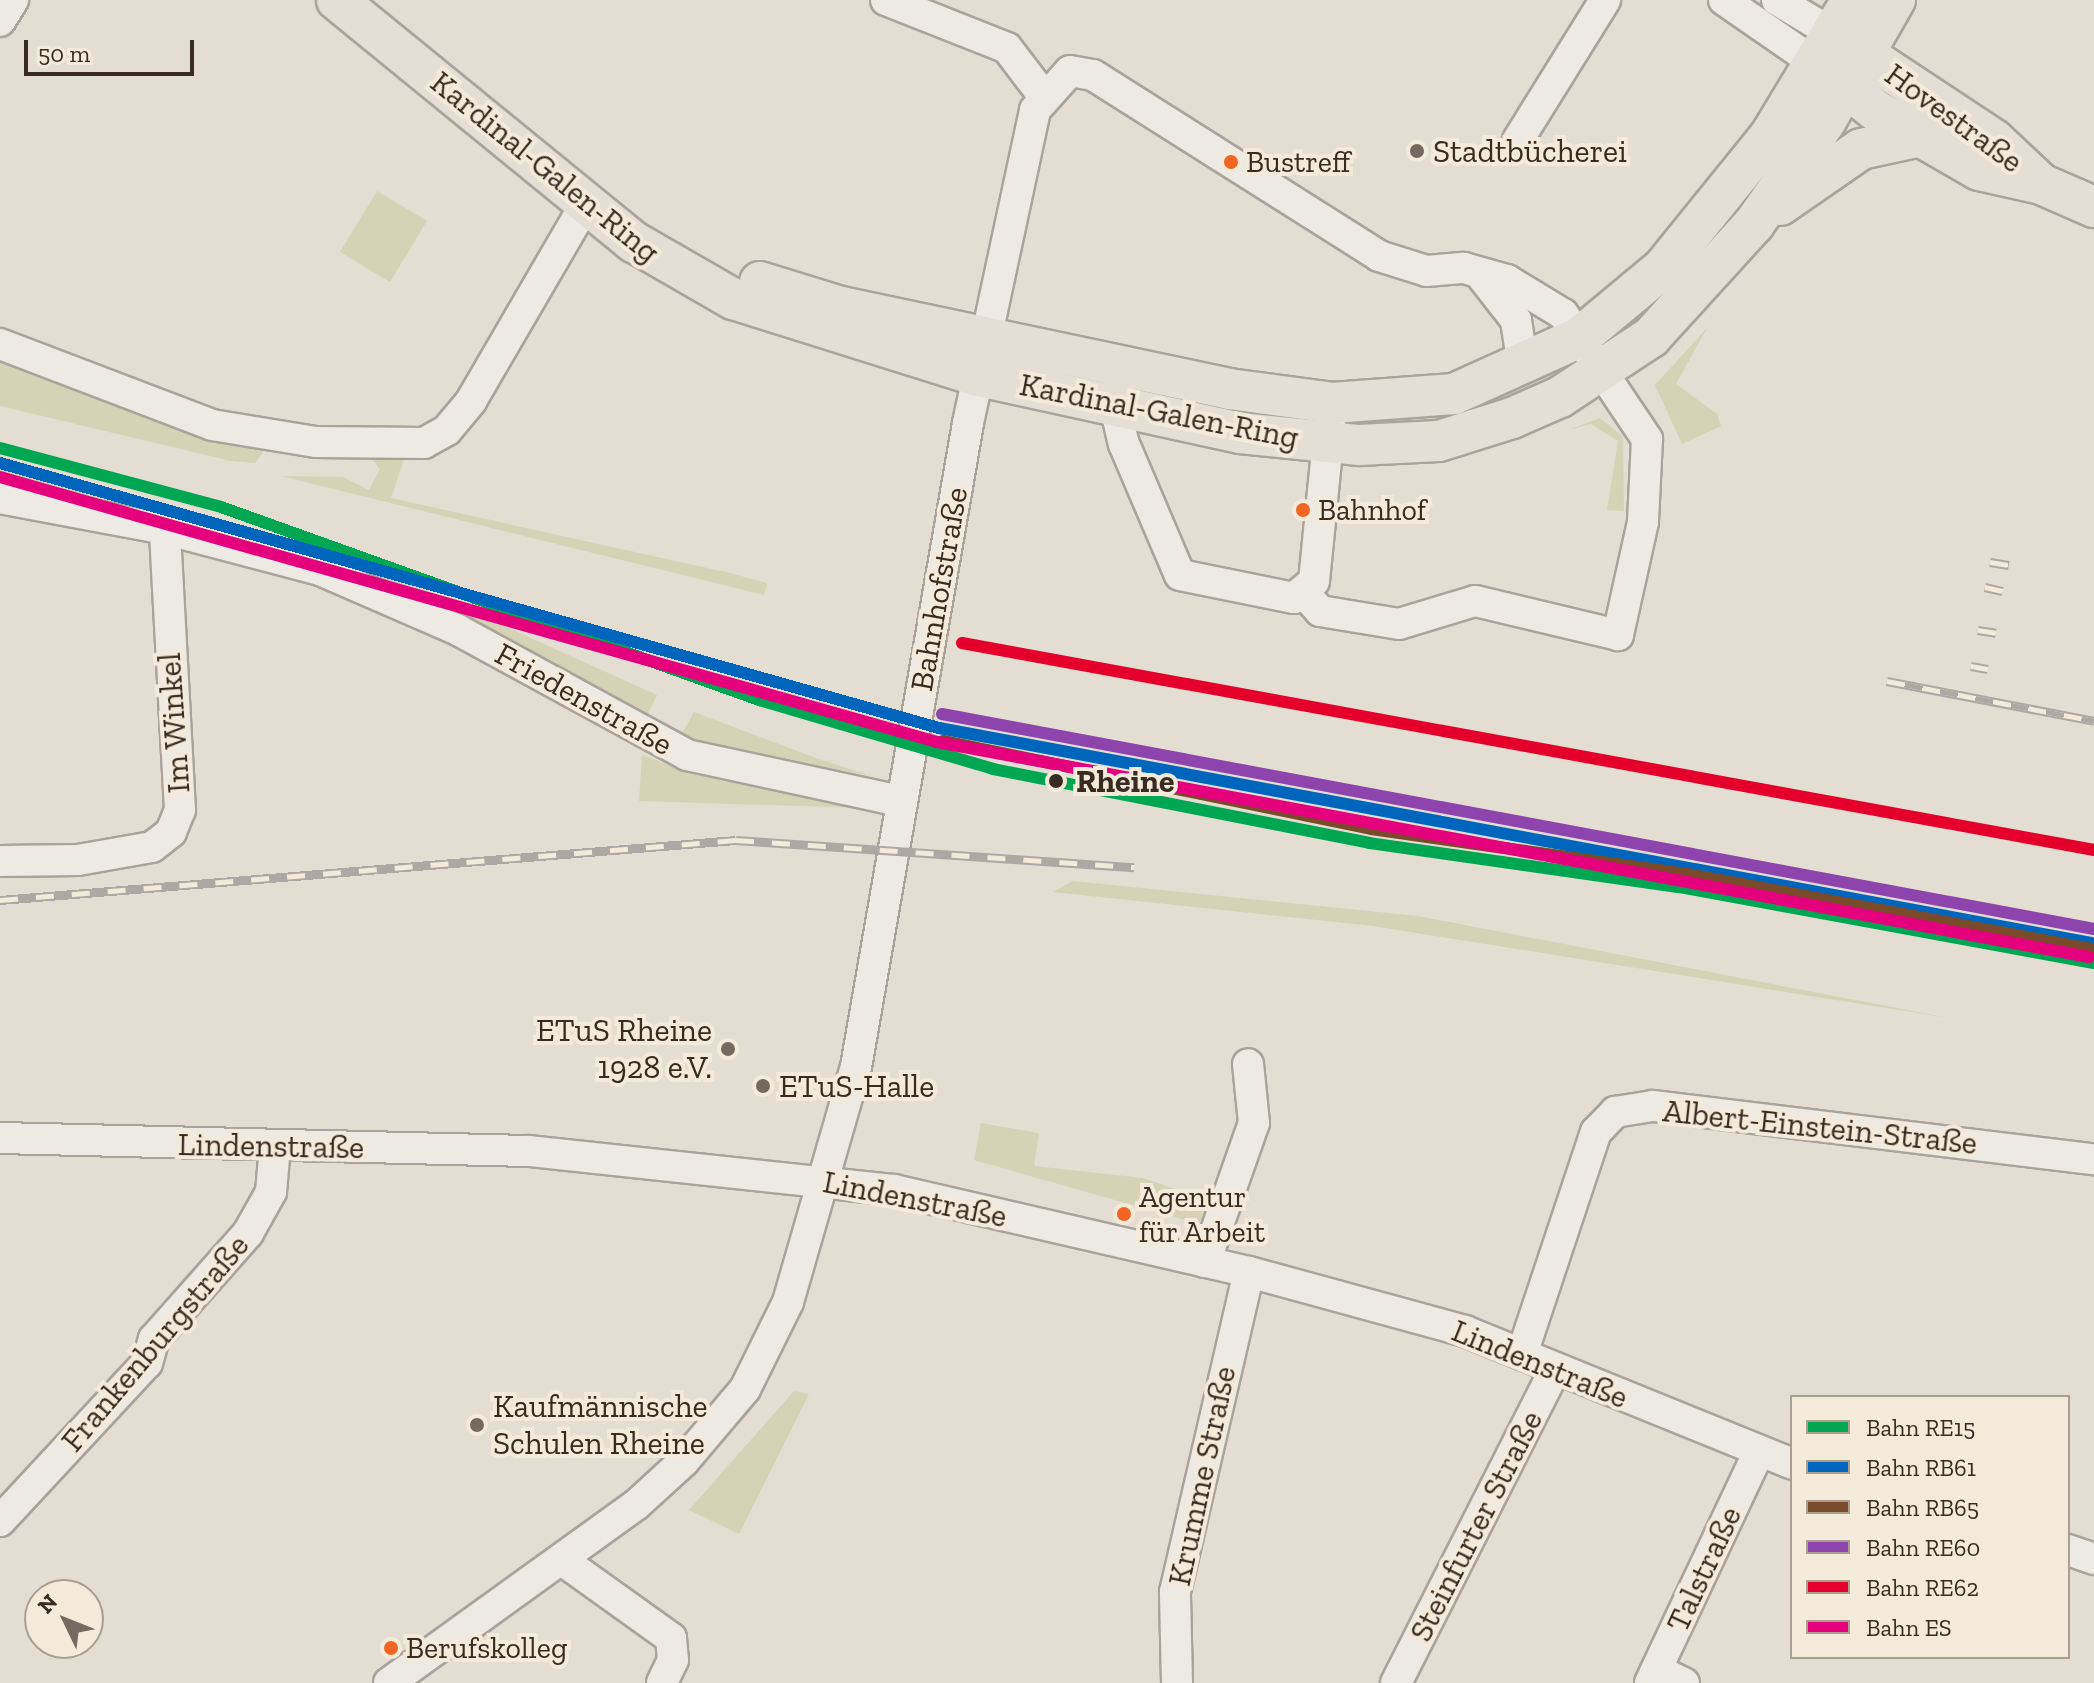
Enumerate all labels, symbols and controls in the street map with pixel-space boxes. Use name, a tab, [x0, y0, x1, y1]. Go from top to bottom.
scale bar	[28, 24, 198, 74]
text: 50 m	[38, 39, 90, 68]
street label: Hovestraße	[1878, 55, 2030, 181]
street label: Kardinal-Galen-Ring	[423, 63, 667, 271]
place label: Stadtbücherei	[1433, 132, 1627, 170]
marker: Stadtbücherei	[1408, 142, 1426, 160]
place label: Bustreff	[1246, 144, 1350, 180]
marker: Bustreff	[1223, 154, 1239, 170]
street label: Kardinal-Galen-Ring	[1016, 365, 1302, 457]
street label: Bahnhofstraße	[902, 484, 976, 694]
place label: Bahnhof	[1318, 492, 1426, 528]
marker: Bahnhof	[1295, 502, 1311, 518]
street label: Friedenstraße	[489, 634, 679, 764]
street label: Im Winkel	[150, 651, 198, 795]
place label: Rheine	[1076, 762, 1174, 800]
marker: Rheine	[1043, 768, 1069, 794]
place label: ETuS Rheine 1928 e.V.	[536, 1012, 712, 1087]
marker: ETuS Rheine 1928 e.V.	[719, 1040, 737, 1058]
place label: ETuS-Halle	[779, 1067, 934, 1105]
marker: ETuS-Halle	[754, 1077, 772, 1095]
street label: Albert-Einstein-Straße	[1661, 1091, 1979, 1163]
street label: Lindenstraße	[177, 1125, 365, 1167]
street label: Lindenstraße	[820, 1162, 1010, 1236]
place label: Agentur für Arbeit	[1139, 1179, 1267, 1250]
marker: Agentur für Arbeit	[1116, 1206, 1132, 1222]
street label: Frankenburgstraße	[53, 1227, 257, 1459]
street label: Lindenstraße	[1446, 1311, 1634, 1417]
street label: Krumme Straße	[1160, 1363, 1244, 1589]
place label: Kaufmännische Schulen Rheine	[493, 1388, 708, 1463]
legend	[1790, 1395, 2070, 1659]
street label: Steinfurter Straße	[1401, 1404, 1551, 1648]
text: Bahn RE15	[1866, 1413, 1975, 1442]
marker: Kaufmännische Schulen Rheine	[468, 1416, 486, 1434]
text: Bahn RB61	[1866, 1453, 1976, 1482]
text: Bahn RB65	[1866, 1493, 1979, 1522]
street label: Talstraße	[1658, 1500, 1750, 1638]
text: Bahn RE60	[1866, 1533, 1980, 1562]
text: Bahn RE62	[1866, 1573, 1979, 1602]
north arrow	[24, 1579, 104, 1659]
text: N	[32, 1588, 63, 1619]
text: Bahn ES	[1866, 1613, 1952, 1642]
place label: Berufskolleg	[406, 1630, 567, 1666]
marker: Berufskolleg	[383, 1640, 399, 1656]

